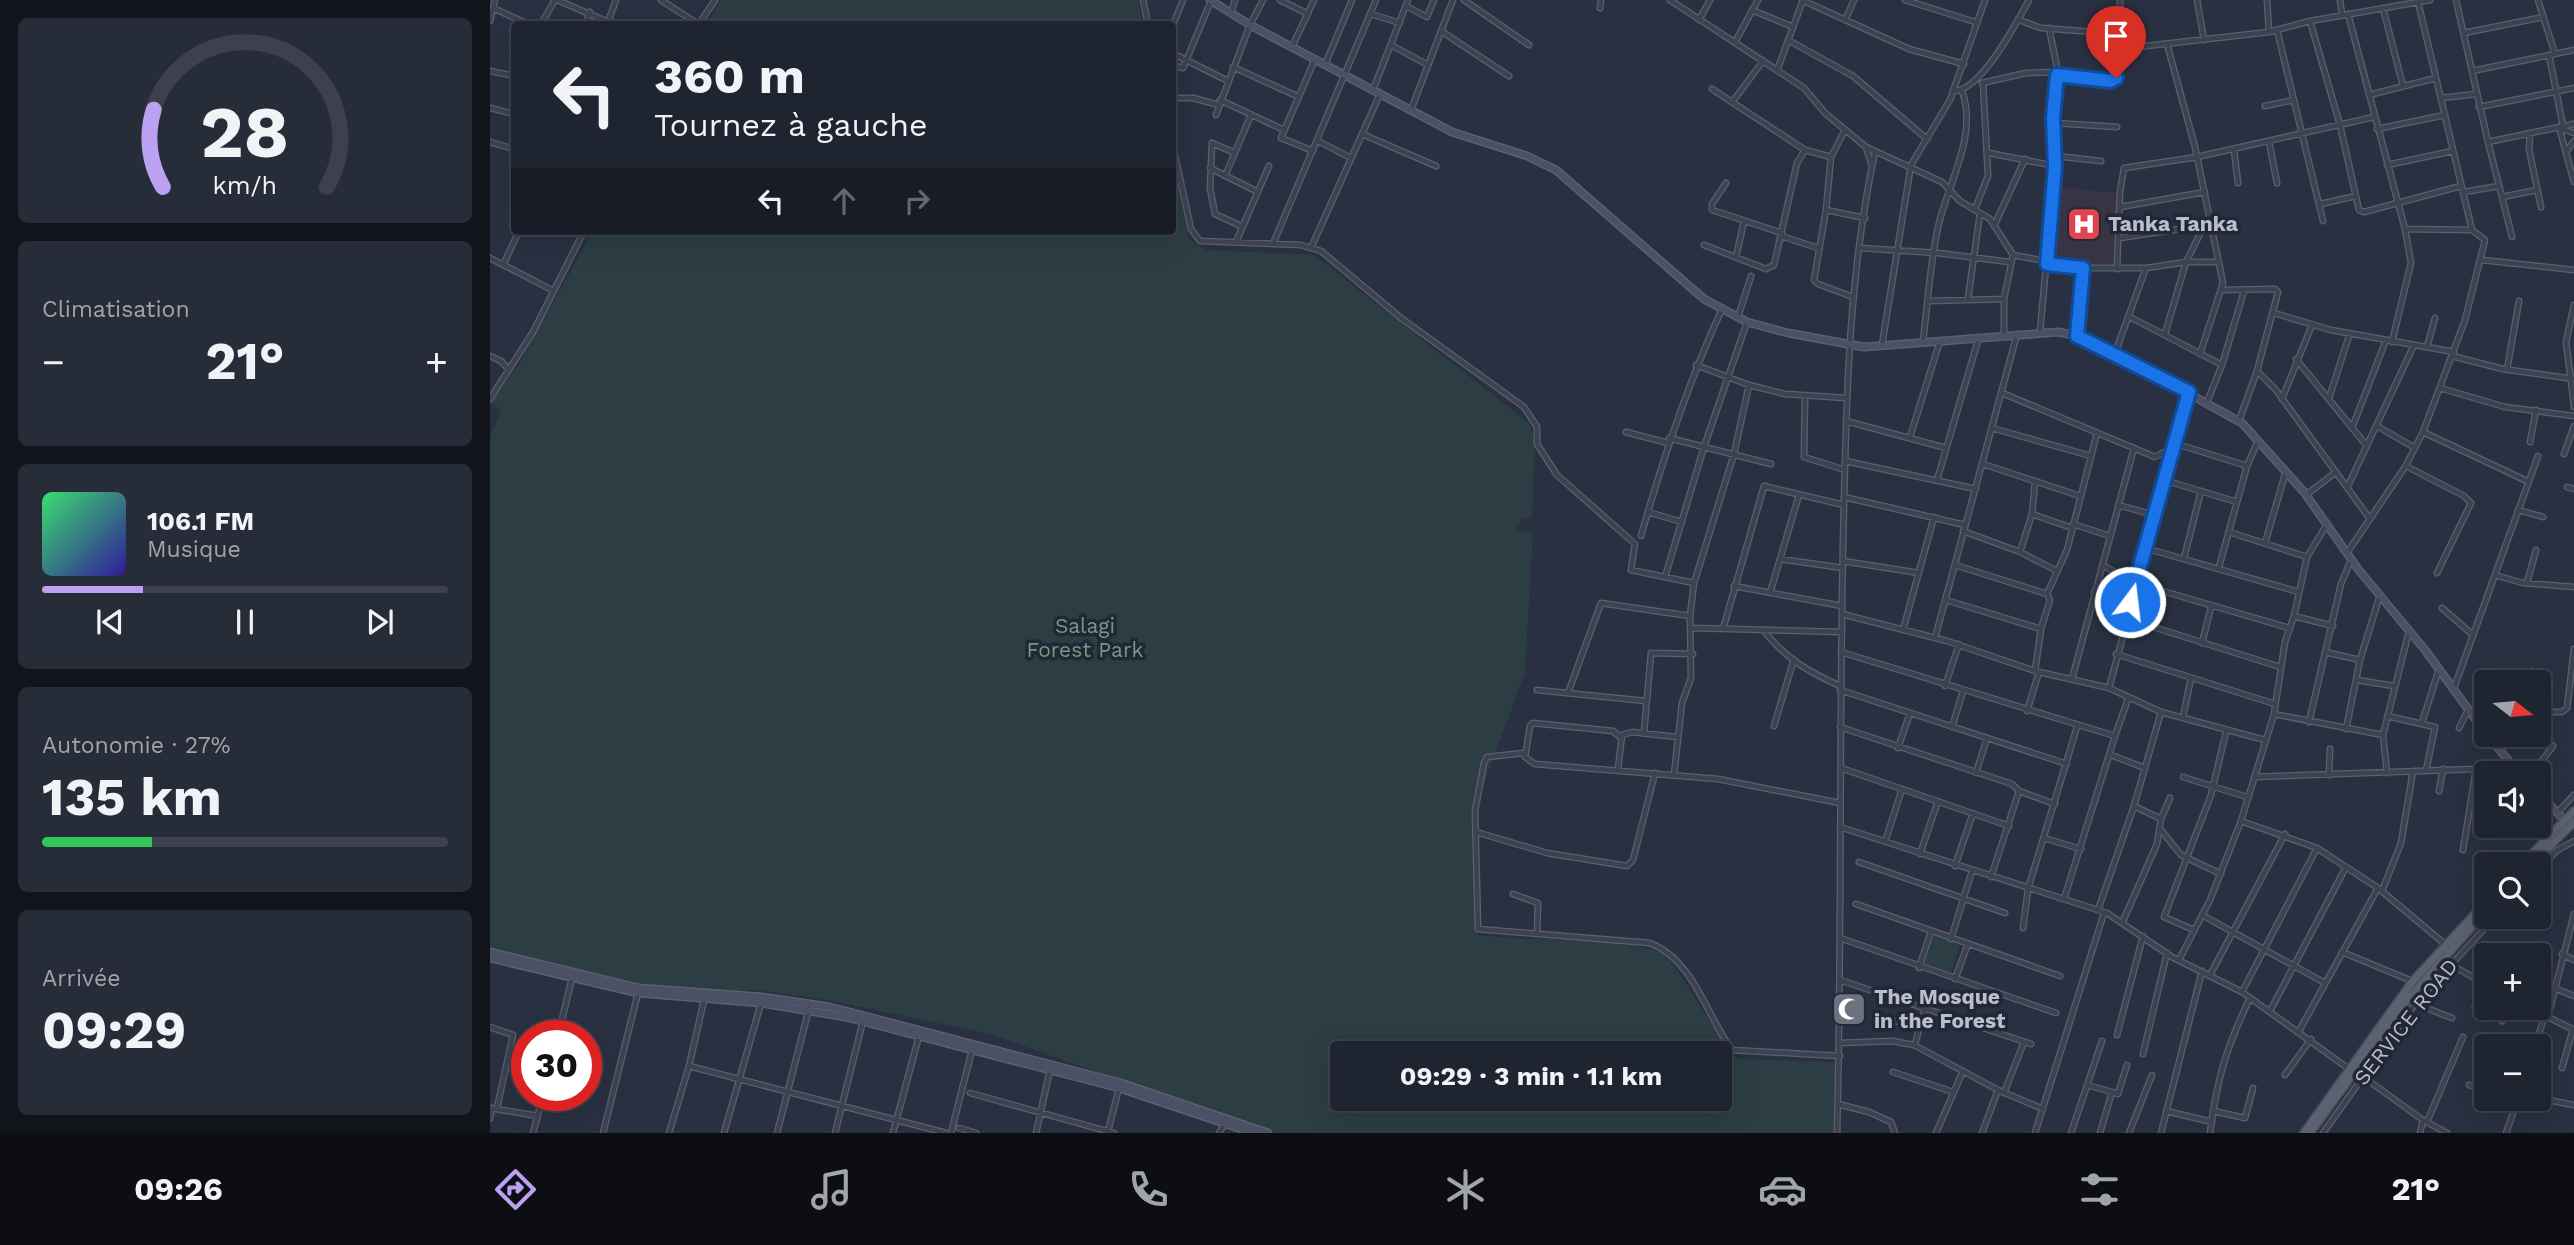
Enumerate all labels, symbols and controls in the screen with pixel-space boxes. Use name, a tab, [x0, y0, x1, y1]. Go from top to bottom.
pin	[2086, 6, 2146, 78]
icon: arrive	[2097, 17, 2135, 55]
text: 360 m	[654, 47, 805, 105]
icon: left	[539, 49, 630, 140]
text: 28	[200, 89, 290, 175]
text: Tournez à gauche	[654, 106, 927, 144]
text: km/h	[213, 170, 277, 199]
icon: left	[752, 182, 790, 220]
icon: ahead	[825, 182, 863, 220]
icon: right	[898, 182, 936, 220]
hospital icon: Tanka Tanka	[2065, 205, 2103, 243]
place label: Tanka Tanka	[2108, 211, 2239, 236]
text: Climatisation	[42, 296, 190, 323]
text: 21°	[205, 331, 285, 392]
text: −	[42, 340, 65, 384]
text: +	[425, 340, 448, 384]
text: 106.1 FM	[147, 506, 254, 536]
text: Musique	[147, 536, 241, 563]
position arrow	[2093, 565, 2167, 639]
icon: previous	[91, 603, 129, 641]
icon: pause	[226, 603, 264, 641]
icon: next	[361, 603, 399, 641]
park label: Salagi Forest Park	[1027, 613, 1143, 662]
north arrow	[2474, 670, 2552, 747]
map controls	[2474, 670, 2551, 1111]
text: Autonomie · 27%	[42, 732, 230, 759]
button: sound	[2474, 761, 2551, 838]
text: 135 km	[42, 767, 222, 828]
button: search	[2474, 852, 2551, 929]
button: +	[2474, 943, 2551, 1020]
street label: SERVICE ROAD	[2349, 954, 2463, 1090]
text: Arrivée	[42, 965, 121, 992]
place label: The Mosque in the Forest	[1874, 984, 2005, 1033]
mosque icon: The Mosque in the Forest	[1830, 990, 1868, 1028]
text: 09:29	[42, 1000, 186, 1061]
speed limit sign: 30	[511, 1020, 602, 1111]
button: −	[2474, 1034, 2551, 1111]
text: 09:29 · 3 min · 1.1 km	[1400, 1061, 1662, 1091]
icon: directions	[491, 1165, 540, 1214]
icon: music	[807, 1165, 856, 1214]
icon: phone	[1124, 1165, 1173, 1214]
icon: climate	[1441, 1165, 1490, 1214]
icon: car	[1758, 1165, 1807, 1214]
icon: filters	[2075, 1165, 2124, 1214]
text: 09:26	[134, 1170, 223, 1208]
text: 21°	[2391, 1170, 2440, 1208]

